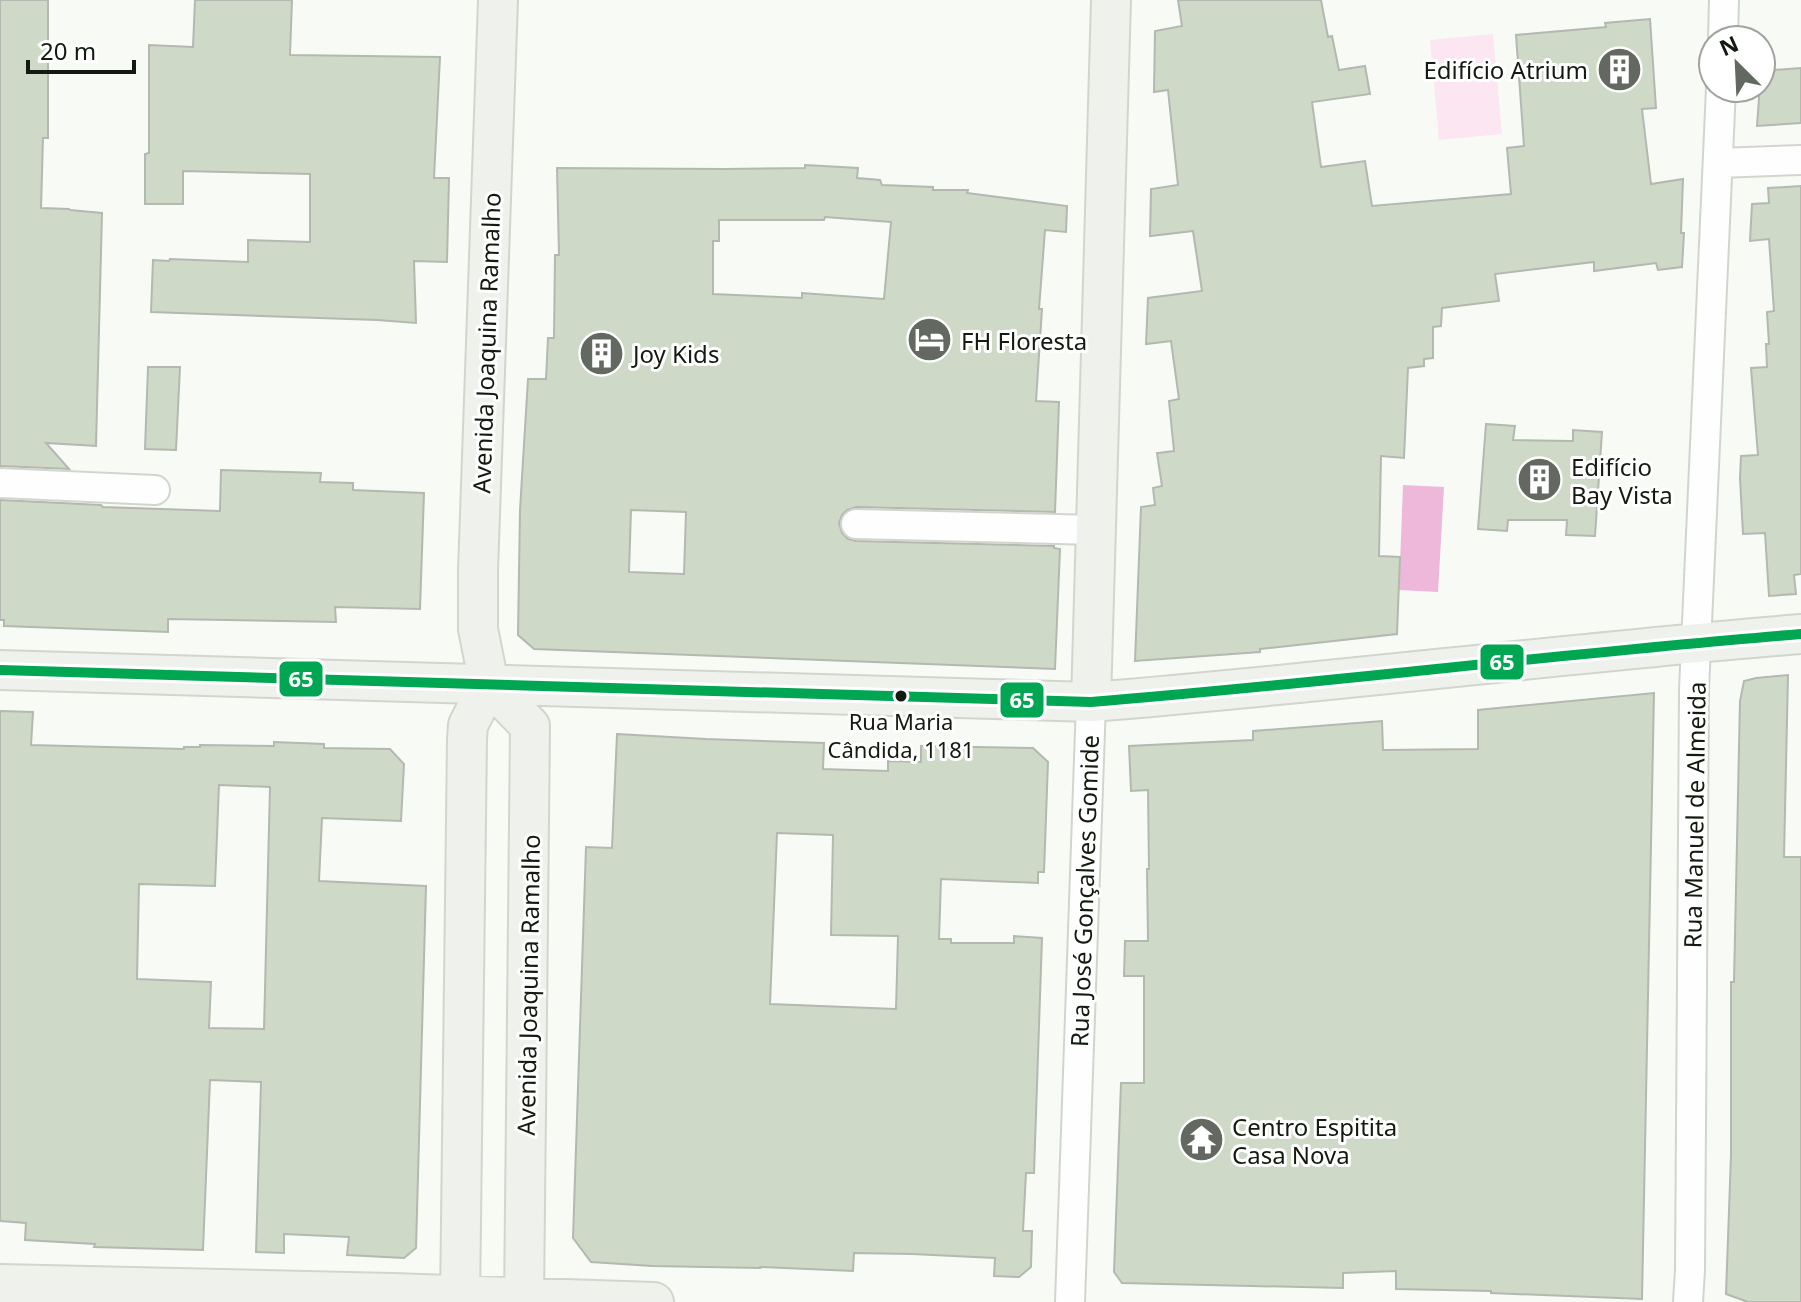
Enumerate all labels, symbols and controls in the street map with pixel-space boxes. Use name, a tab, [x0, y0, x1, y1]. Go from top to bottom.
scale bar	[28, 24, 134, 74]
north arrow	[1697, 24, 1777, 104]
text: N	[1714, 27, 1743, 62]
text: 20 m	[40, 34, 96, 67]
building icon: Edifício Atrium	[1595, 45, 1643, 93]
place label: Edifício Atrium	[1423, 53, 1588, 86]
street label: Avenida Joaquina Ramalho	[464, 192, 508, 494]
hotel icon: FH Floresta	[906, 316, 954, 364]
place label: FH Floresta	[961, 324, 1087, 357]
building icon: Joy Kids	[578, 329, 626, 377]
place label: Joy Kids	[631, 337, 719, 370]
place label: Edifício Bay Vista	[1571, 450, 1673, 511]
building icon: Edifício Bay Vista	[1516, 456, 1564, 504]
line badge: 65	[1479, 643, 1525, 681]
text: 65	[1489, 646, 1515, 676]
line badge: 65	[278, 660, 324, 698]
text: 65	[288, 663, 314, 693]
line badge: 65	[999, 681, 1045, 719]
street label: Rua Manuel de Almeida	[1675, 681, 1713, 949]
text: 65	[1009, 684, 1035, 714]
marker: Rua Maria Cândida, 1181	[893, 688, 909, 704]
place label: Rua Maria Cândida, 1181	[828, 706, 974, 764]
street label: Rua José Gonçalves Gomide	[1062, 734, 1106, 1048]
street label: Avenida Joaquina Ramalho	[509, 834, 547, 1136]
place label: Centro Espitita Casa Nova	[1232, 1110, 1397, 1171]
temple icon: Centro Espitita Casa Nova	[1177, 1116, 1225, 1164]

